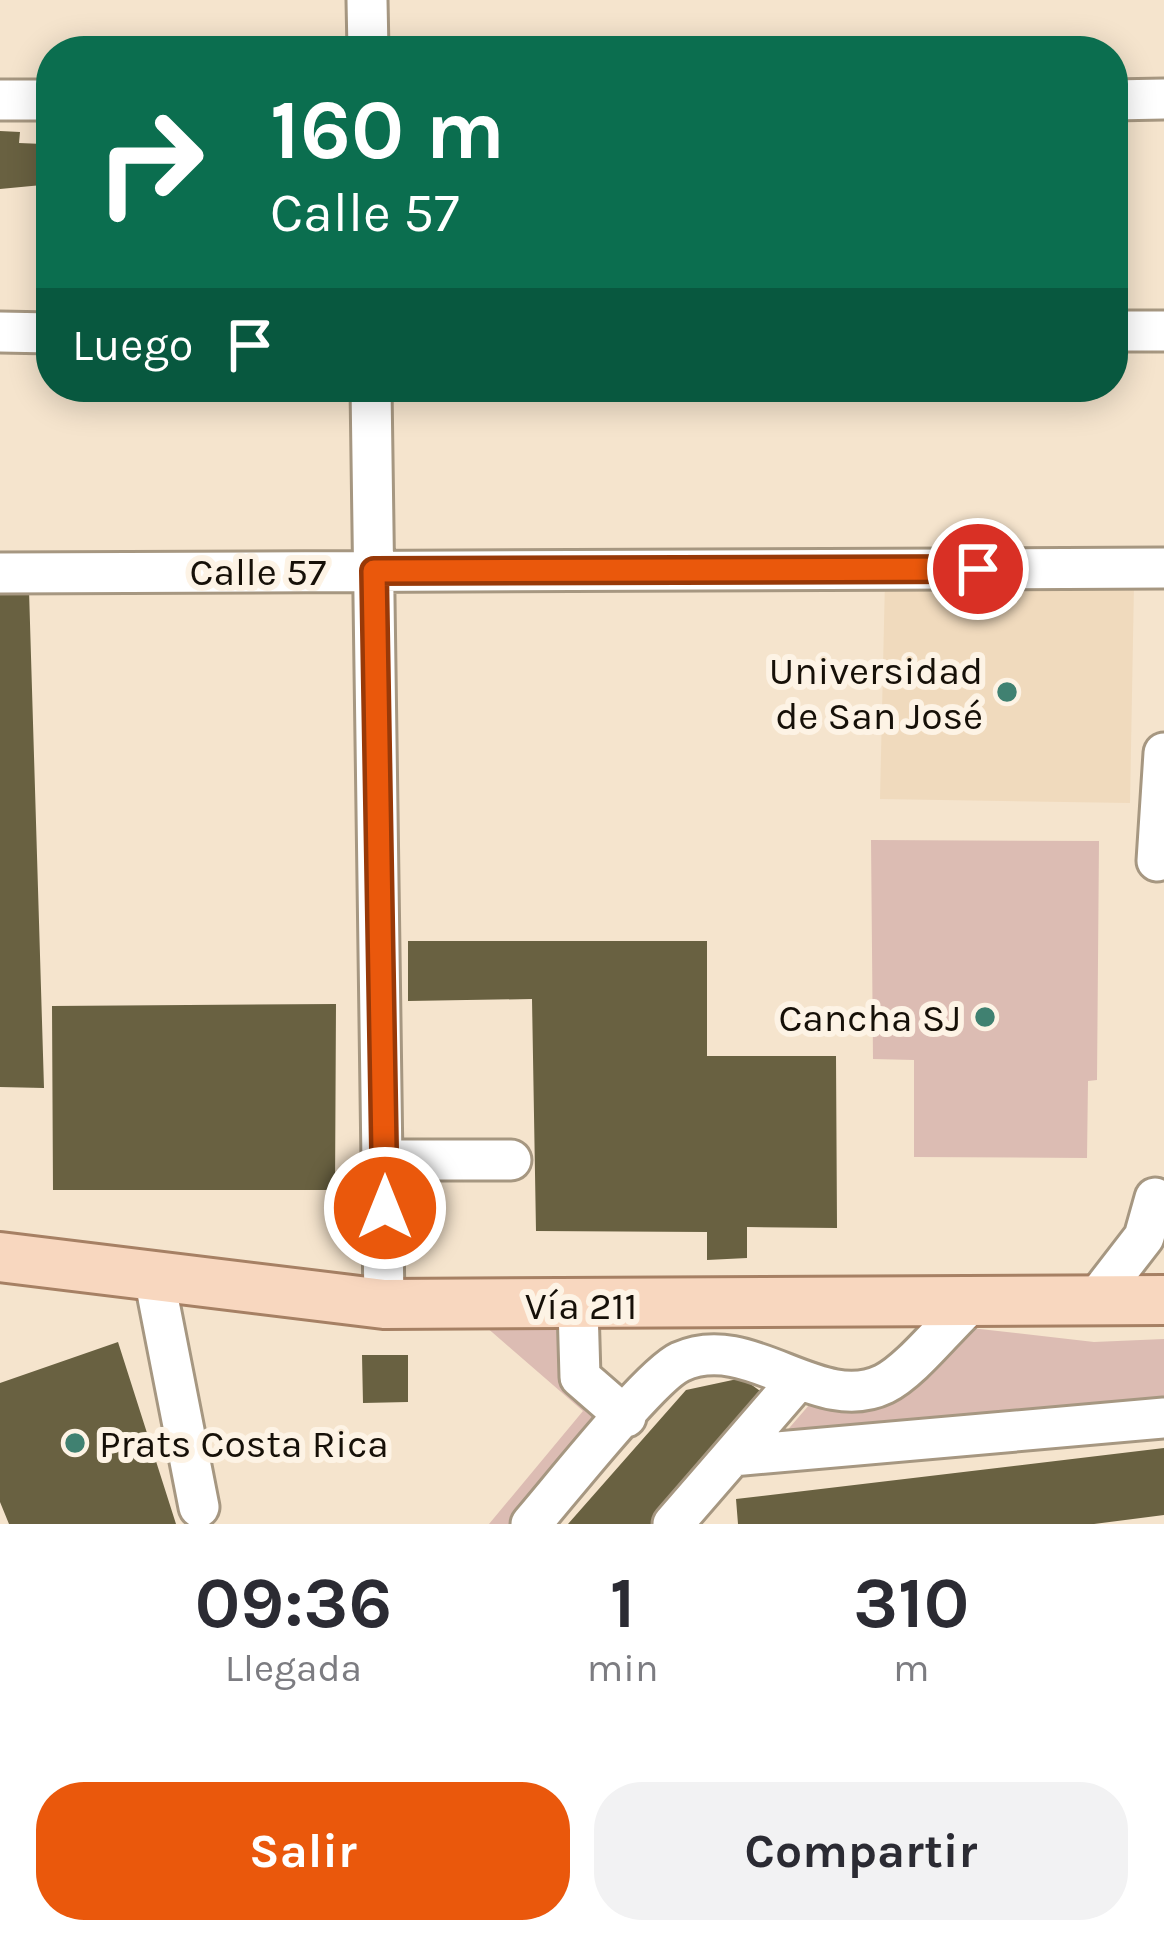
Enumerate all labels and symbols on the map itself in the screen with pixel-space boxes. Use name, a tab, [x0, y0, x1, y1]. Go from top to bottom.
pin	[927, 518, 1029, 620]
street label: Calle 57	[190, 549, 326, 595]
place label: Universidad de San José	[769, 648, 983, 739]
marker: Universidad de San José	[994, 679, 1020, 705]
place label: Cancha SJ	[778, 995, 961, 1041]
marker: Cancha SJ	[972, 1004, 998, 1030]
position arrow	[322, 1145, 448, 1271]
street label: Vía 211	[525, 1283, 637, 1329]
place label: Prats Costa Rica	[99, 1421, 389, 1467]
marker: Prats Costa Rica	[62, 1430, 88, 1456]

